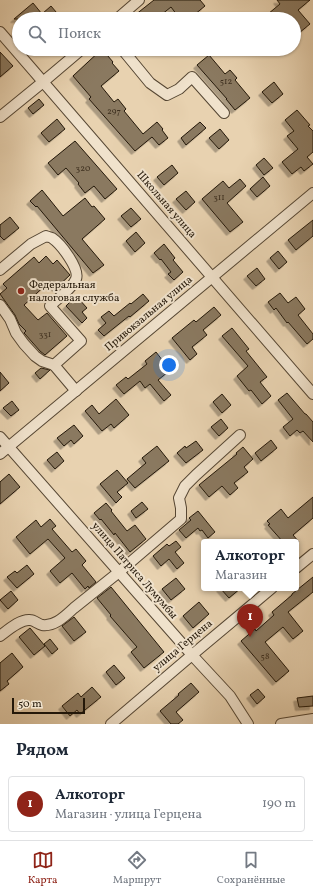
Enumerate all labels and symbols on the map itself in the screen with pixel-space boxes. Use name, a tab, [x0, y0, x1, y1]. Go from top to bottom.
house number: 512	[220, 75, 232, 88]
house number: 297	[107, 105, 121, 118]
house number: 320	[76, 162, 91, 175]
street label: Школьная улица	[133, 168, 200, 242]
house number: 311	[213, 191, 225, 204]
street label: Привокзальная улица	[102, 272, 197, 355]
place label: Федеральная налоговая служба	[29, 278, 120, 306]
marker: Федеральная налоговая служба	[16, 286, 26, 296]
house number: 331	[39, 328, 51, 341]
your location	[159, 355, 179, 375]
street label: улица Патриса Лумумбы	[88, 519, 181, 623]
pin: 1	[237, 604, 263, 637]
street label: улица Герцена	[150, 616, 217, 676]
house number: 58	[261, 650, 270, 663]
scale bar	[12, 696, 85, 715]

